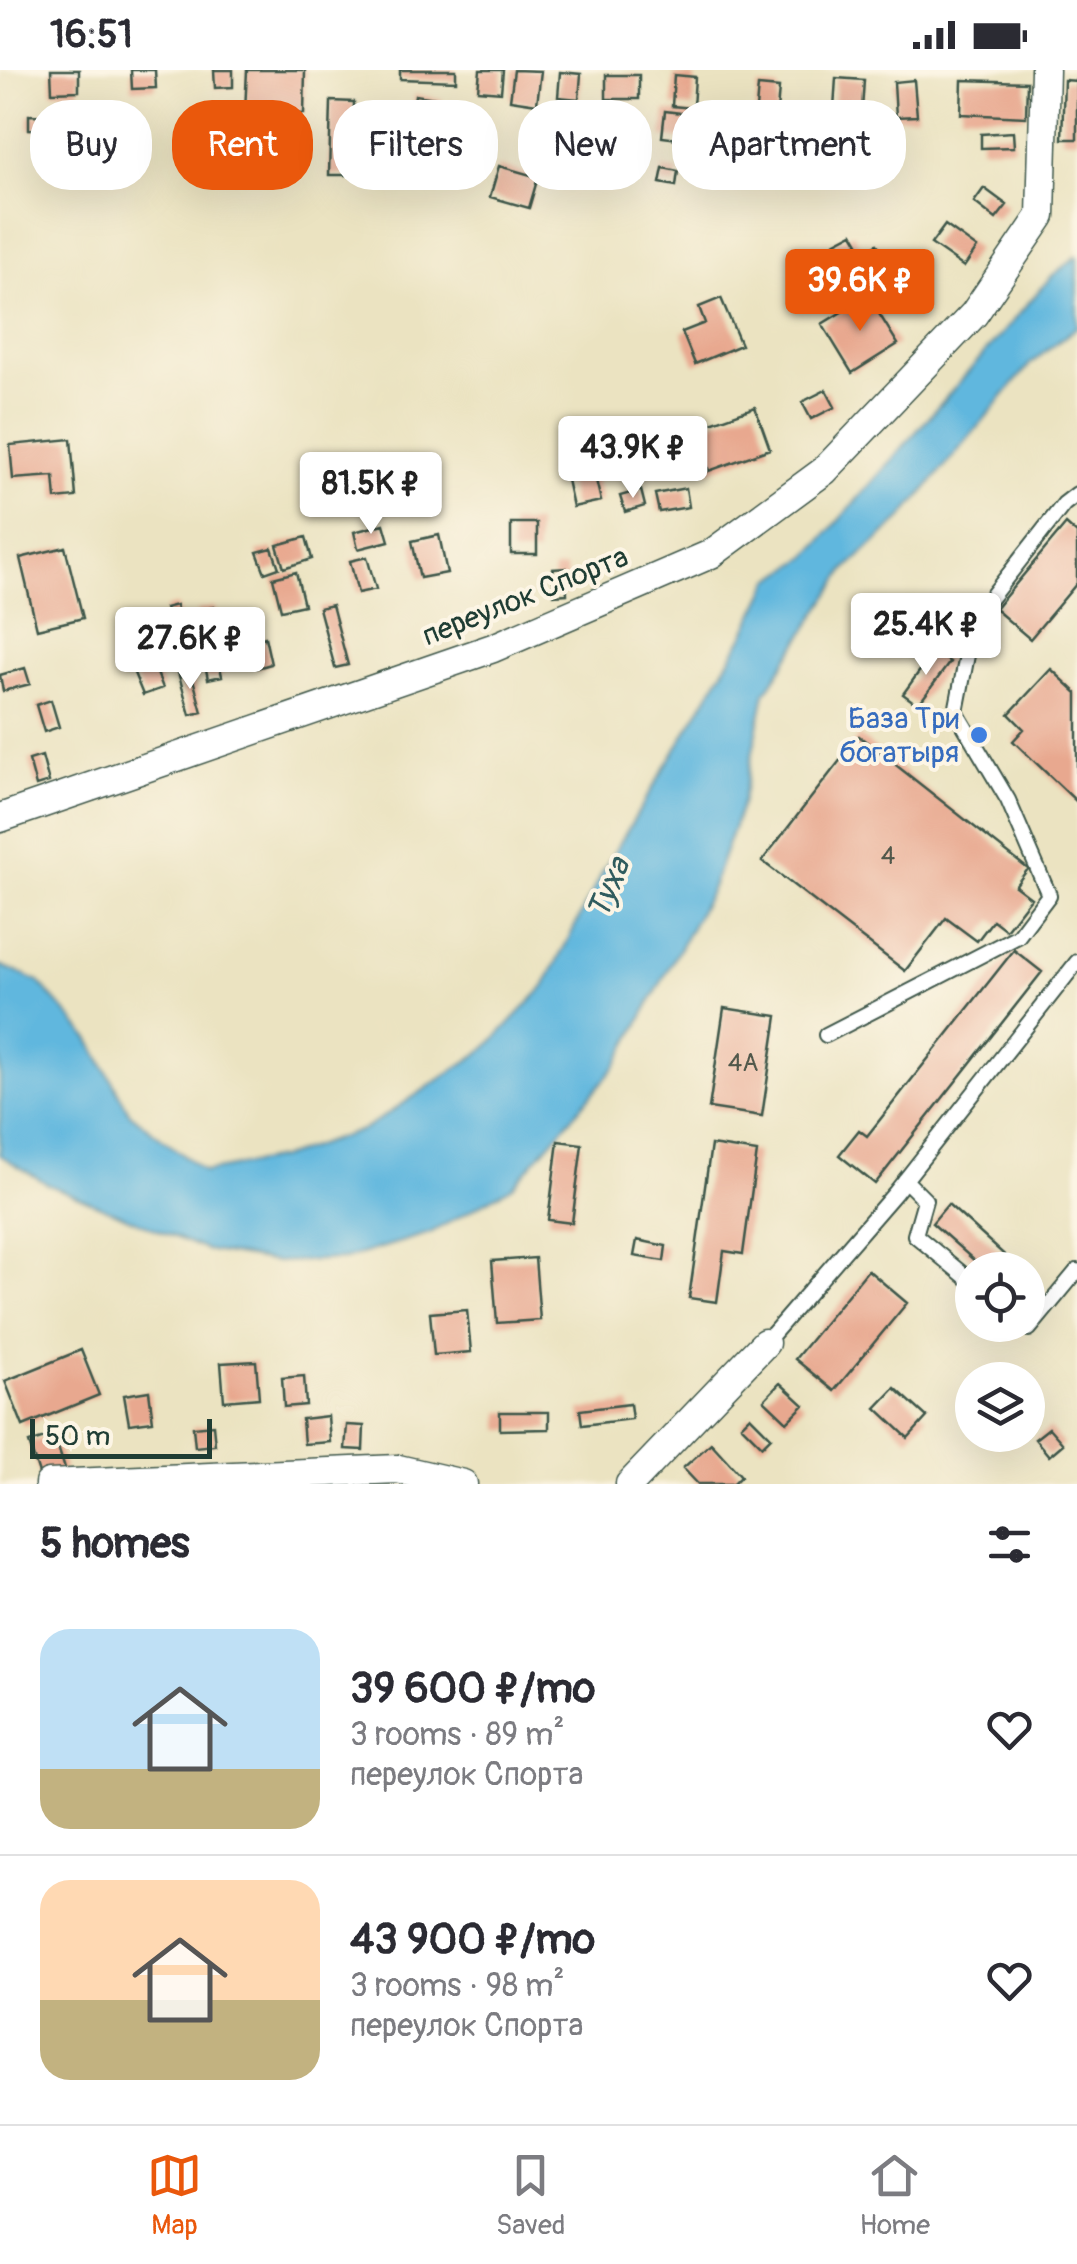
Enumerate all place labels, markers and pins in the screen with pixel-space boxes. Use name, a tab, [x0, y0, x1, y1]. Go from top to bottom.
pin: 39.6K ₽	[768, 249, 952, 334]
pin: 43.9K ₽	[541, 416, 725, 501]
pin: 81.5K ₽	[279, 452, 463, 537]
pin: 25.4K ₽	[834, 593, 1018, 678]
pin: 27.6K ₽	[98, 607, 282, 692]
place label: База Три богатыря	[839, 700, 959, 771]
marker: База Три богатыря	[968, 724, 990, 746]

